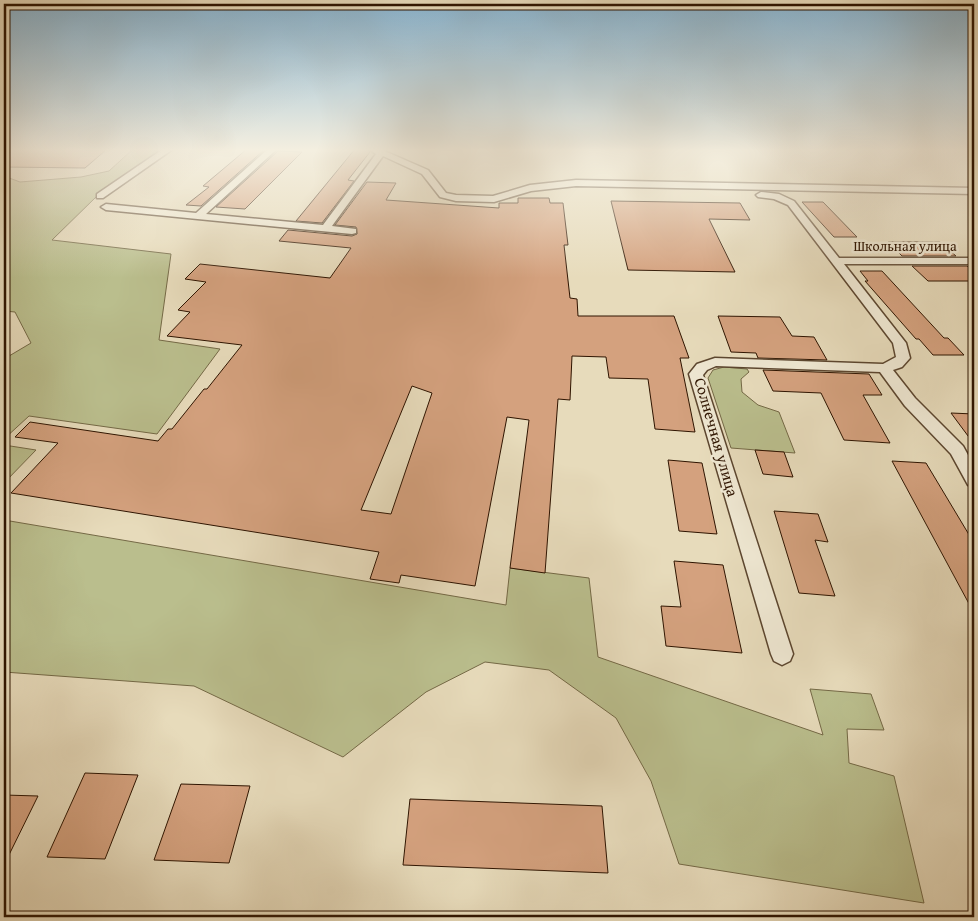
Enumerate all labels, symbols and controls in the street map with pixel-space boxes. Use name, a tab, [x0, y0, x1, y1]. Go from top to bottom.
street label: Школьная улица	[853, 236, 957, 256]
street label: Солнечная улица	[689, 375, 746, 500]

